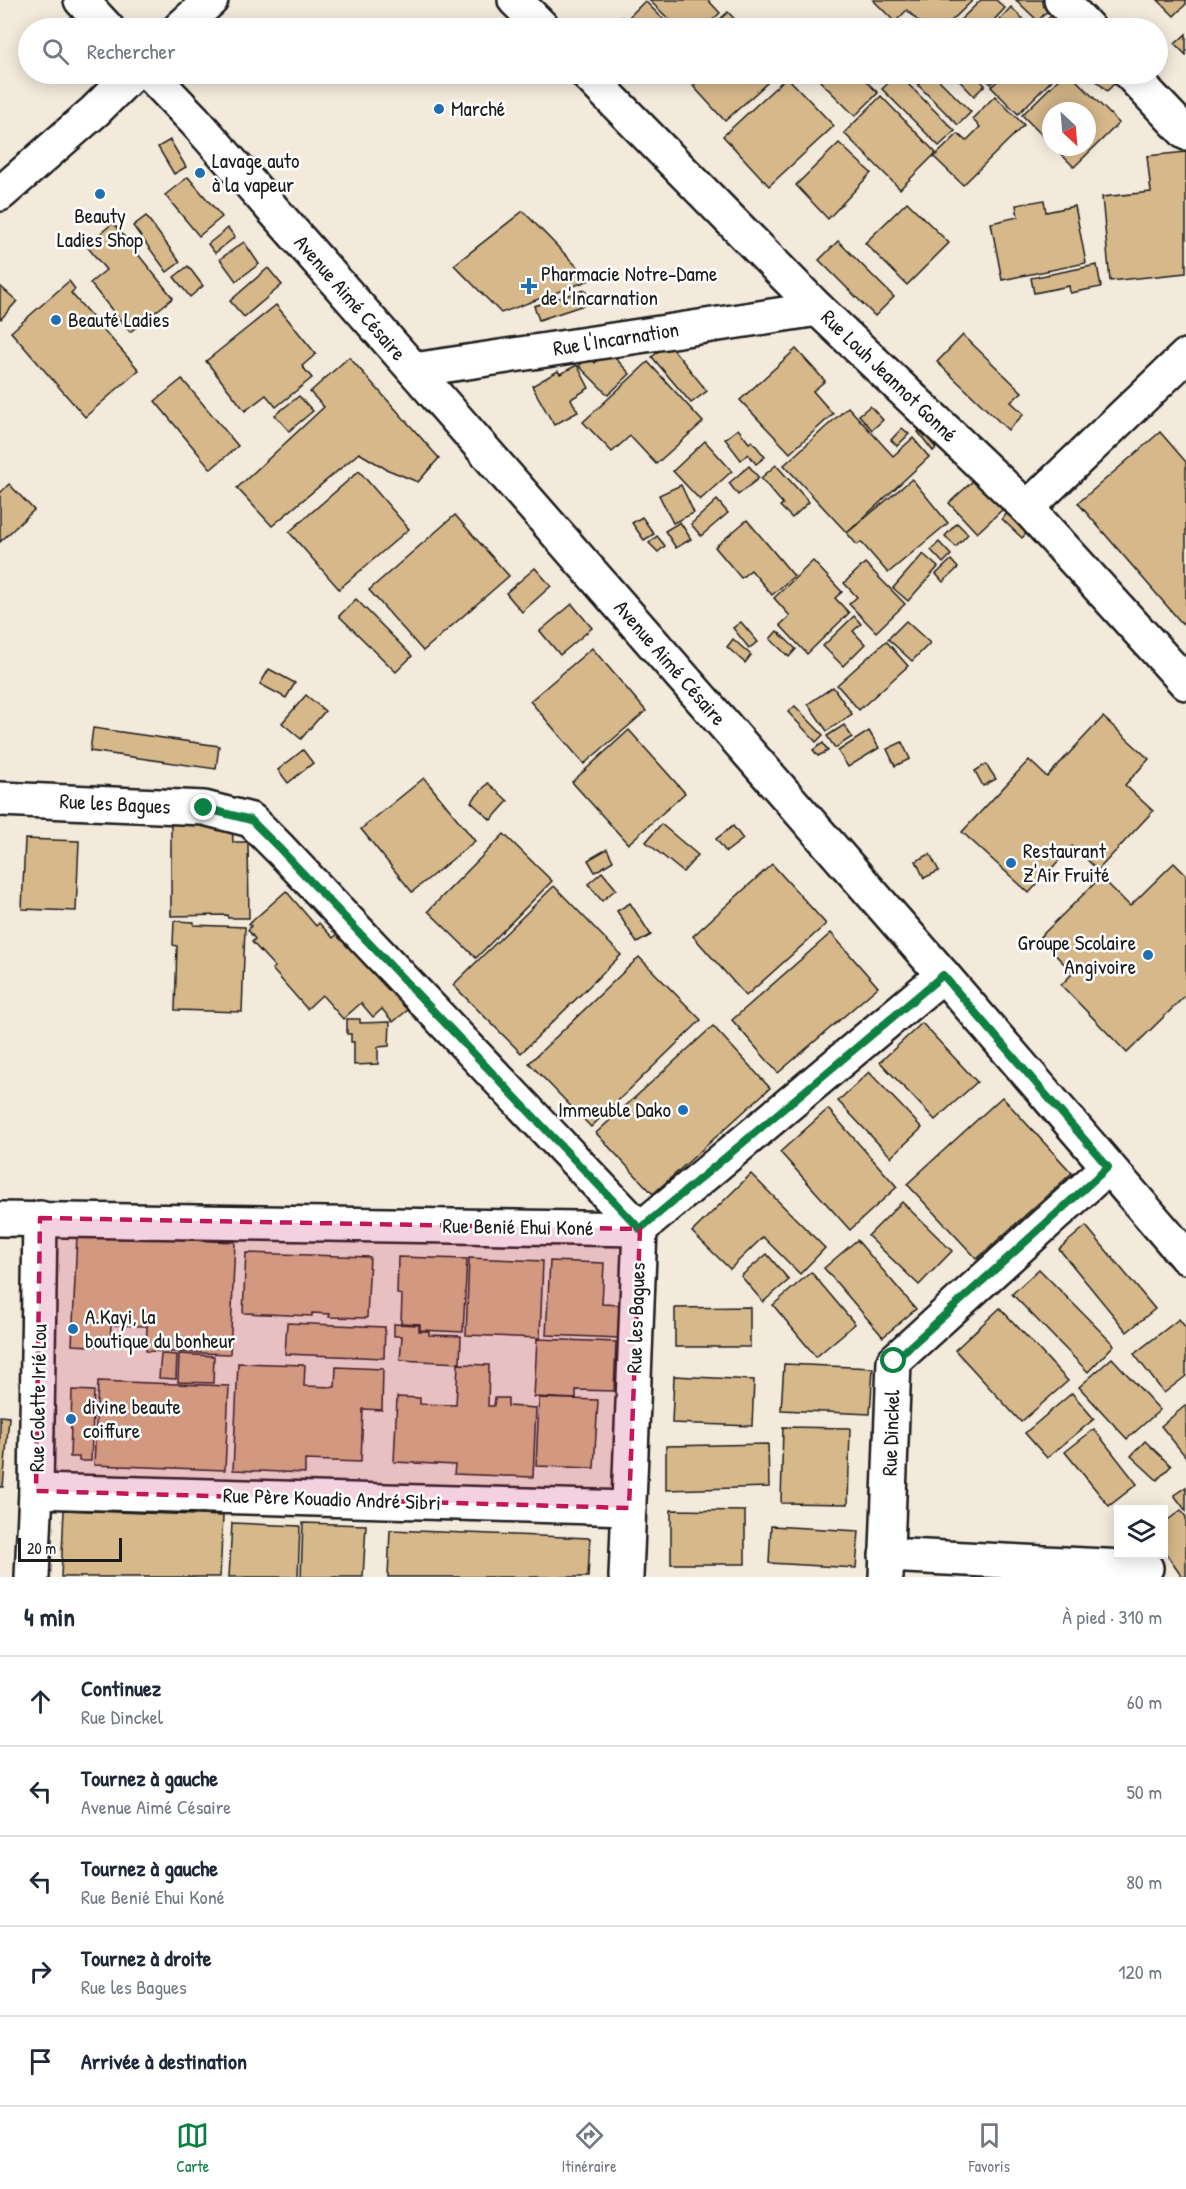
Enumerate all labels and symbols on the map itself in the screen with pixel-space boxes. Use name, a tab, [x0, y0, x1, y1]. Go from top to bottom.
place label: Marché	[451, 94, 505, 123]
marker: Marché	[432, 102, 446, 116]
north arrow	[1042, 102, 1096, 156]
place label: Lavage auto à la vapeur	[212, 146, 300, 199]
marker: Lavage auto à la vapeur	[193, 166, 207, 180]
marker: Beauty Ladies Shop	[93, 187, 107, 201]
place label: Beauty Ladies Shop	[57, 201, 143, 254]
street label: Avenue Aimé Césaire	[288, 229, 413, 367]
place label: Pharmacie Notre-Dame de l'Incarnation	[541, 259, 717, 312]
marker: Pharmacie Notre-Dame de l'Incarnation	[522, 279, 536, 293]
street label: Rue Louh Jeannot Gonné	[815, 303, 964, 448]
place label: Beauté Ladies	[68, 305, 169, 334]
marker: Beauté Ladies	[49, 313, 63, 327]
street label: Rue l'Incarnation	[551, 314, 681, 363]
street label: Avenue Aimé Césaire	[608, 594, 733, 732]
street label: Rue les Bagues	[59, 786, 171, 821]
route end	[190, 794, 216, 820]
place label: Restaurant Z'Air Fruité	[1023, 836, 1110, 889]
marker: Restaurant Z'Air Fruité	[1004, 856, 1018, 870]
place label: Groupe Scolaire Angivoire	[1018, 928, 1136, 981]
marker: Groupe Scolaire Angivoire	[1141, 948, 1155, 962]
place label: Immeuble Dako	[558, 1095, 671, 1124]
marker: Immeuble Dako	[676, 1103, 690, 1117]
street label: Rue Benié Ehui Koné	[442, 1211, 594, 1242]
street label: Rue les Bagues	[619, 1262, 652, 1374]
place label: A.Kayi, la boutique du bonheur	[85, 1302, 235, 1355]
marker: A.Kayi, la boutique du bonheur	[66, 1322, 80, 1336]
street label: Rue Colette Irié Lou	[22, 1323, 53, 1472]
route start	[880, 1347, 906, 1373]
street label: Rue Dinckel	[875, 1389, 907, 1477]
place label: divine beaute coiffure	[83, 1392, 181, 1445]
marker: divine beaute coiffure	[64, 1412, 78, 1426]
street label: Rue Père Kouadio André Sibri	[223, 1480, 442, 1517]
scale bar	[18, 1535, 122, 1562]

